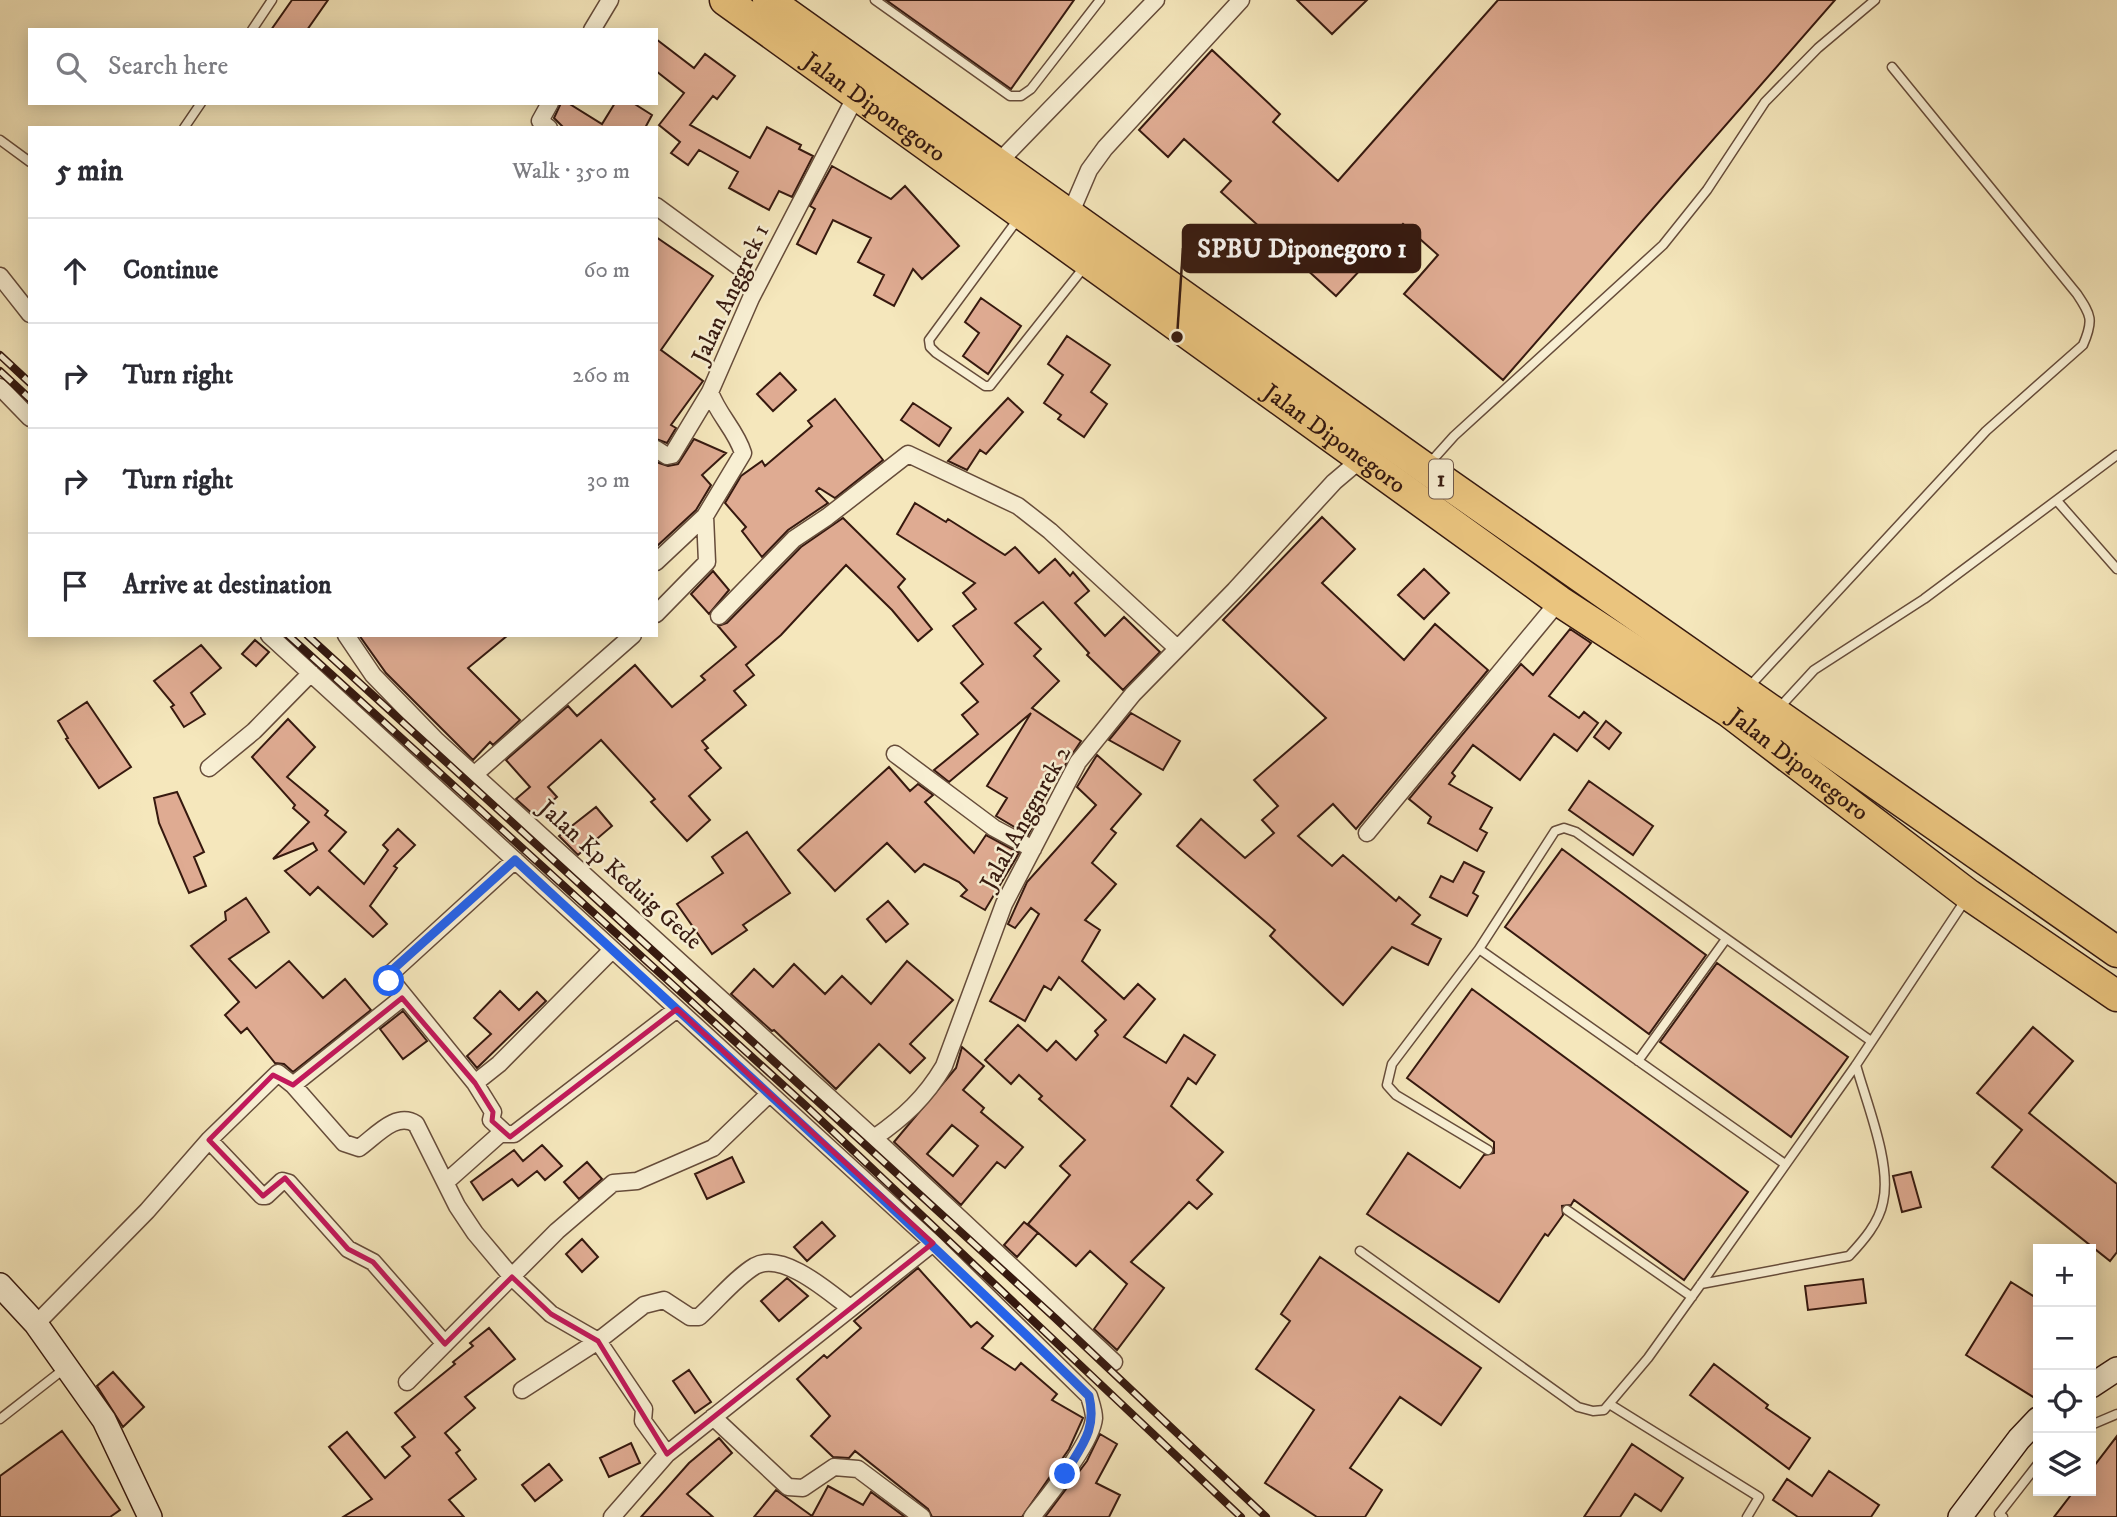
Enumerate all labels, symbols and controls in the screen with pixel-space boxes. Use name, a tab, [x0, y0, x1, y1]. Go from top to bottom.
search box	[28, 28, 658, 105]
street label: Jalan Diponegoro	[796, 45, 951, 169]
icon: search	[52, 48, 90, 86]
text: Search here	[108, 50, 228, 83]
text: 5 min	[56, 153, 123, 190]
text: Walk · 350 m	[512, 157, 630, 186]
street label: Jalan Anggrek 1	[685, 220, 776, 370]
callout: SPBU Diponegoro 1	[1183, 225, 1420, 272]
text: SPBU Diponegoro 1	[1197, 233, 1407, 266]
icon: ahead	[56, 252, 94, 290]
text: Continue	[123, 254, 218, 287]
text: 60 m	[583, 256, 630, 285]
icon: right	[56, 357, 94, 395]
text: Turn right	[123, 359, 233, 392]
text: 260 m	[572, 361, 630, 390]
street label: Jalan Diponegoro	[1256, 376, 1411, 500]
road number: 1	[1429, 460, 1453, 499]
icon: right	[56, 462, 94, 500]
text: Turn right	[123, 464, 233, 497]
text: 30 m	[587, 466, 630, 495]
icon: arrive	[56, 567, 94, 605]
text: Arrive at destination	[123, 569, 332, 602]
street label: Jalan Diponegoro	[1720, 701, 1874, 828]
street label: Jalal Anggnrek 2	[973, 740, 1078, 897]
street label: Jalan Kp Keduig Gede	[530, 792, 708, 956]
route start	[373, 965, 404, 996]
map controls	[2033, 1244, 2096, 1496]
button: +	[2033, 1244, 2096, 1307]
button: −	[2033, 1307, 2096, 1370]
button: locate	[2033, 1370, 2096, 1433]
button: layers	[2033, 1433, 2096, 1496]
route end	[1049, 1458, 1080, 1489]

